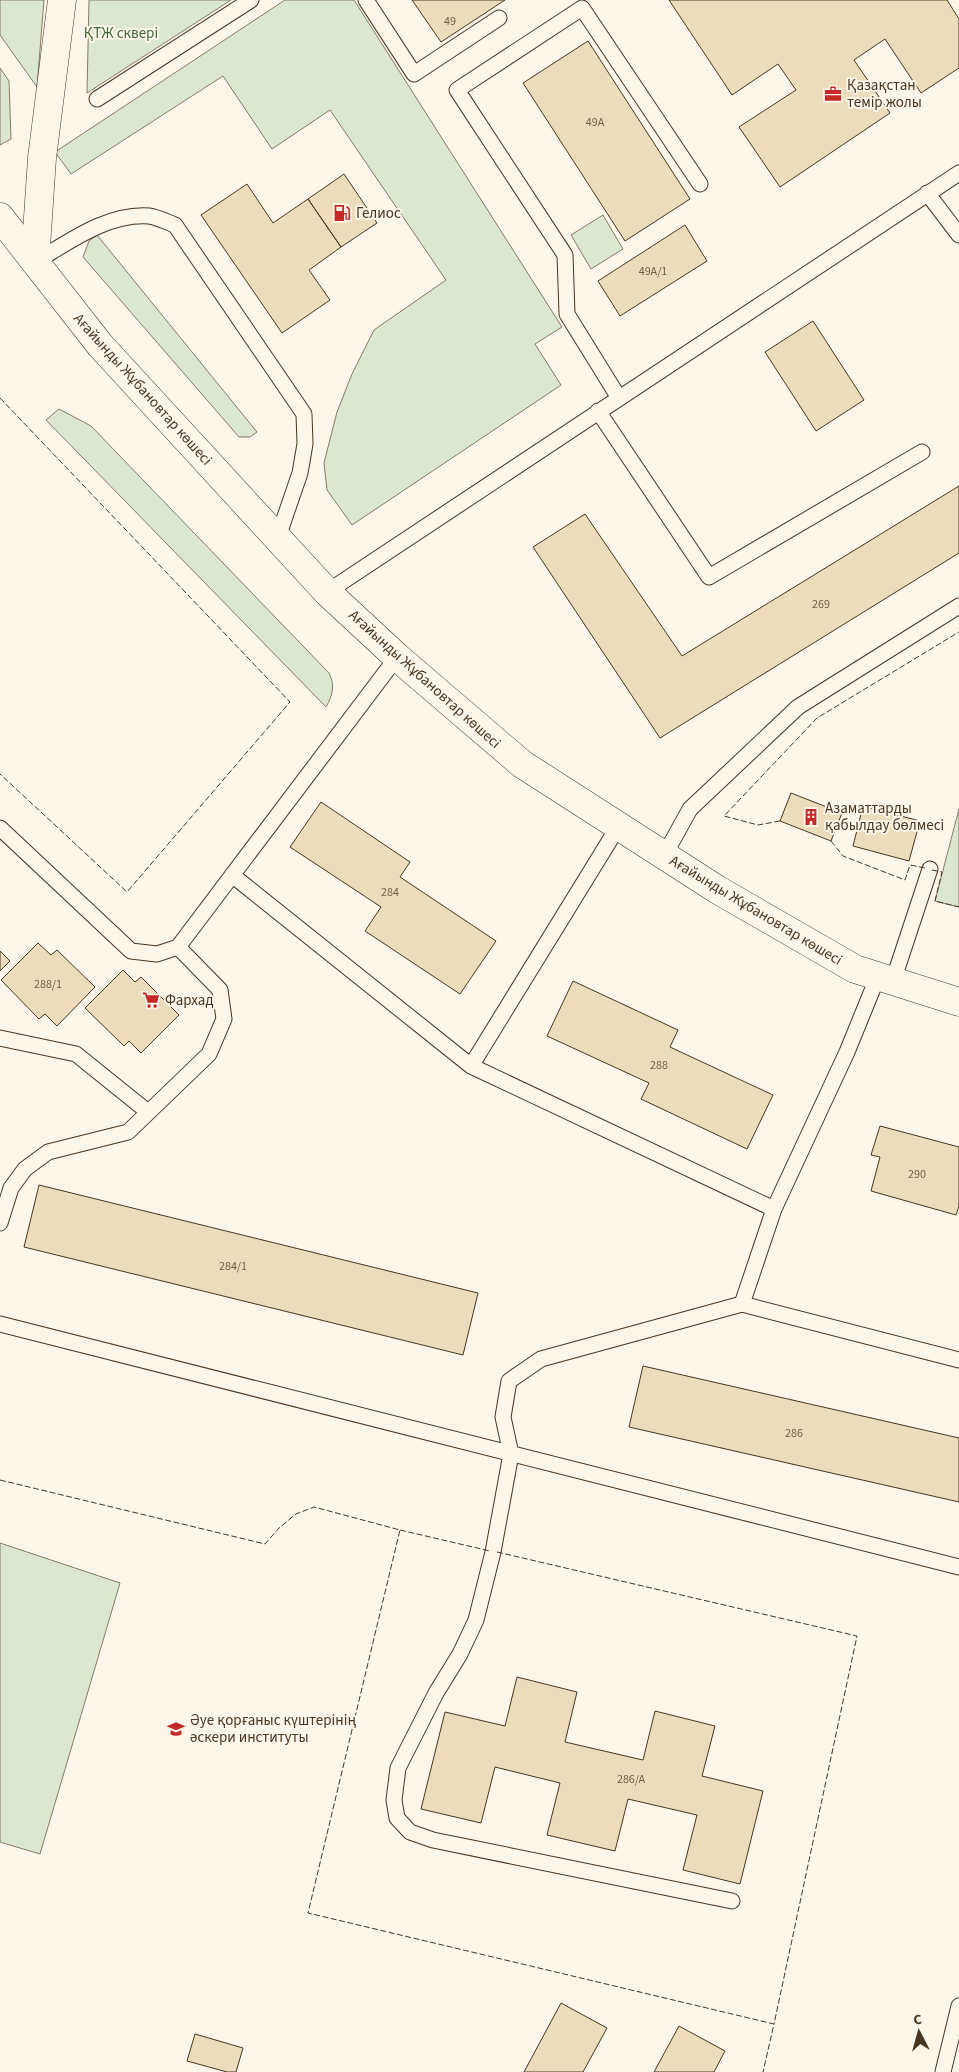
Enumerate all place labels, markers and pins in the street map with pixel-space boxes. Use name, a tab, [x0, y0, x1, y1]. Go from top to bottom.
place label: Қазақстан темір жолы	[847, 75, 922, 113]
office icon: Қазақстан темір жолы	[823, 84, 843, 104]
fuel station icon: Гелиос	[332, 203, 352, 223]
place label: Гелиос	[356, 203, 401, 224]
place label: Азаматтарды қабылдау бөлмесі	[825, 798, 944, 836]
building icon: Азаматтарды қабылдау бөлмесі	[801, 807, 821, 827]
supermarket icon: Фархад	[141, 990, 161, 1010]
place label: Фархад	[165, 990, 213, 1011]
place label: Әуе қорғаныс күштерінің әскери институты	[190, 1710, 356, 1748]
school or university icon: Әуе қорғаныс күштерінің әскери институты	[166, 1719, 186, 1739]

